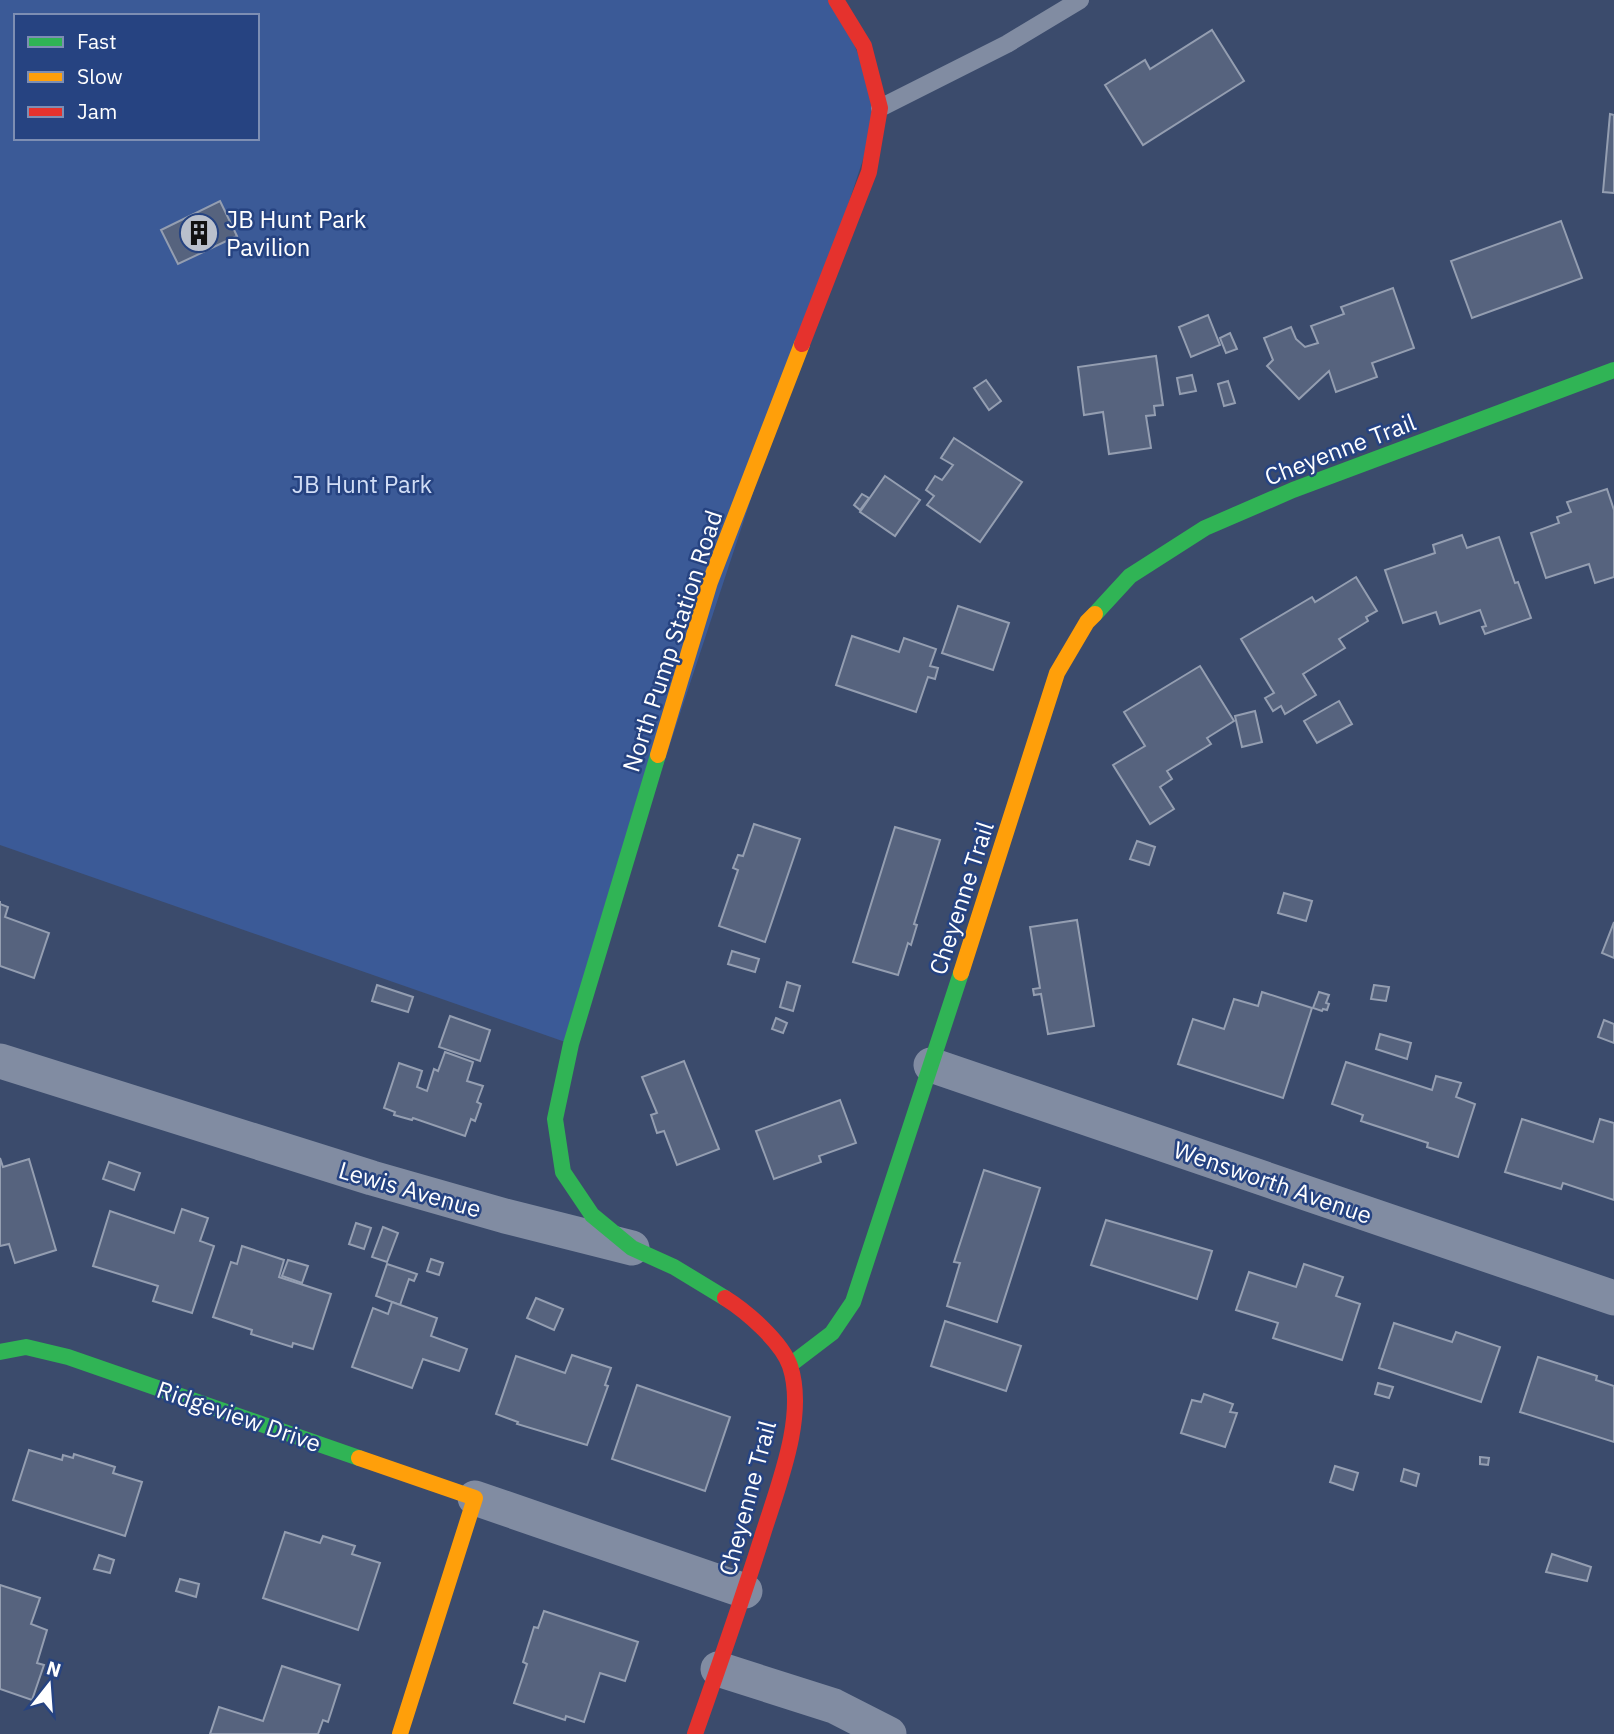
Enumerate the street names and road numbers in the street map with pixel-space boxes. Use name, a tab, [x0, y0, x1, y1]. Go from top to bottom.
street label: Cheyenne Trail	[1260, 405, 1420, 493]
street label: North Pump Station Road	[615, 506, 729, 776]
street label: Cheyenne Trail	[921, 817, 1001, 979]
street label: Wensworth Avenue	[1170, 1133, 1376, 1231]
street label: Lewis Avenue	[335, 1153, 485, 1225]
street label: Ridgeview Drive	[153, 1373, 325, 1459]
street label: Cheyenne Trail	[711, 1417, 783, 1579]

